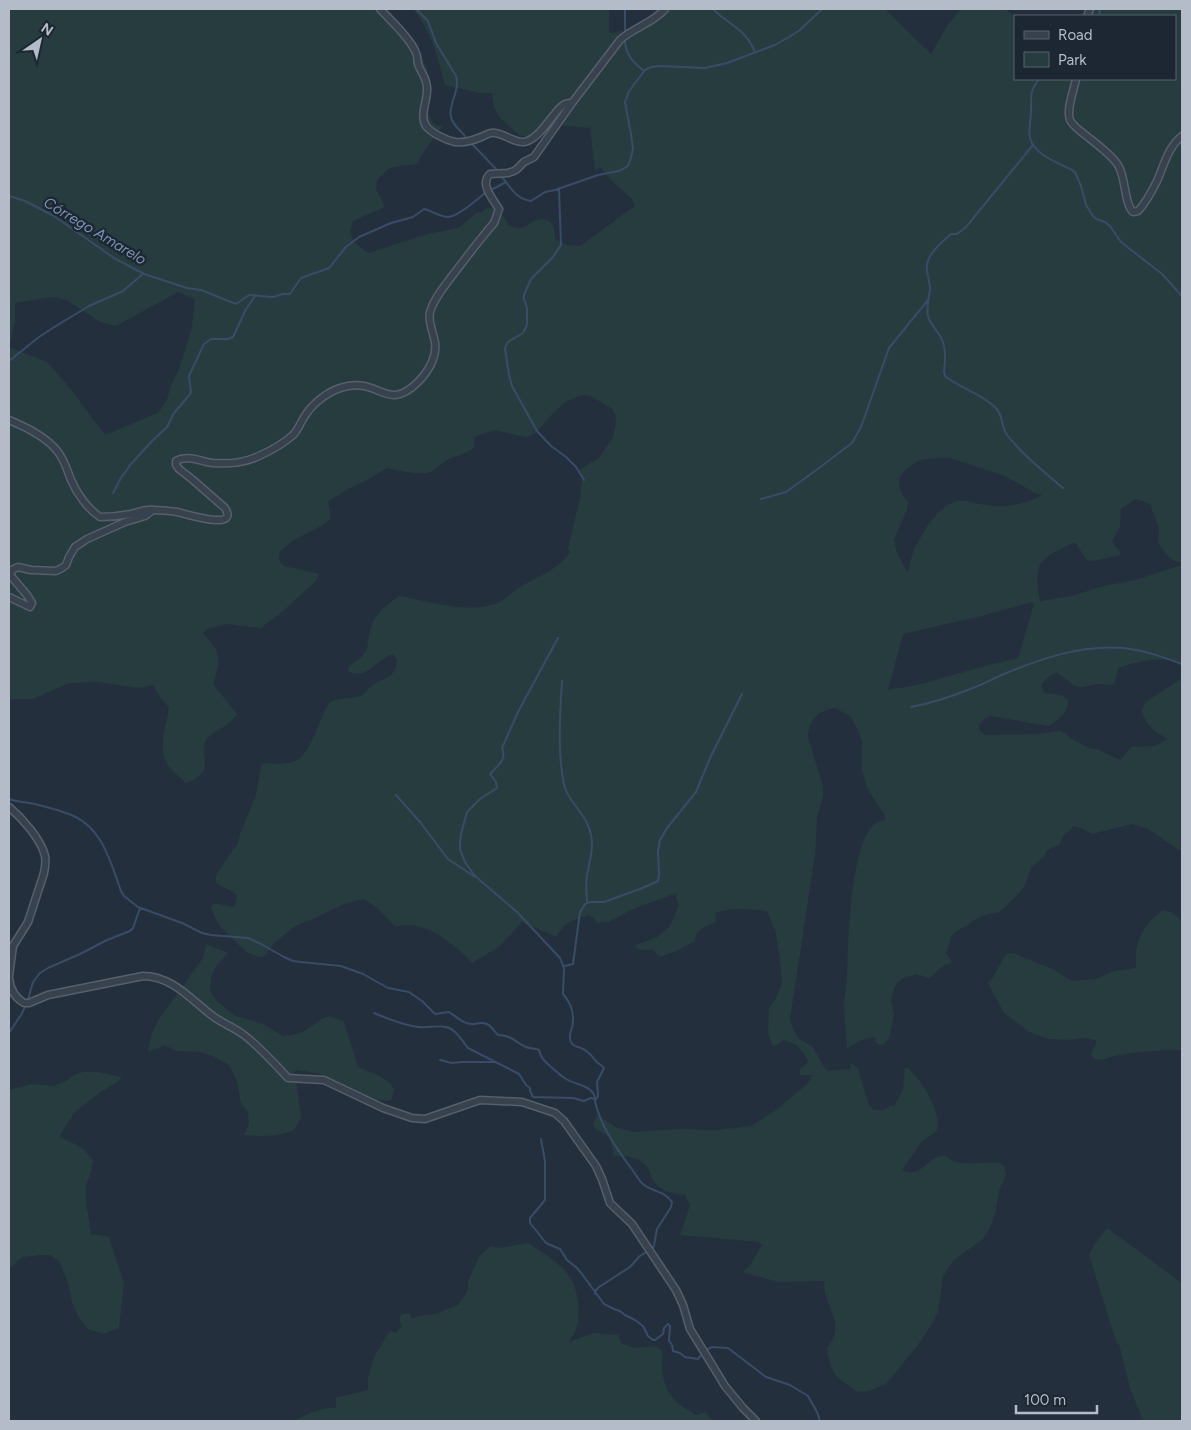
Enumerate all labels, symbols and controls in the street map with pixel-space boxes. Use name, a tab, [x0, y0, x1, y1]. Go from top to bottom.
north arrow	[15, 15, 65, 65]
legend	[1014, 15, 1176, 80]
text: N	[38, 20, 56, 40]
text: Road	[1058, 26, 1093, 44]
text: Park	[1058, 51, 1087, 69]
water label: Córrego Amarelo	[41, 193, 150, 269]
scale bar	[1016, 1382, 1097, 1414]
text: 100 m	[1024, 1391, 1066, 1409]

